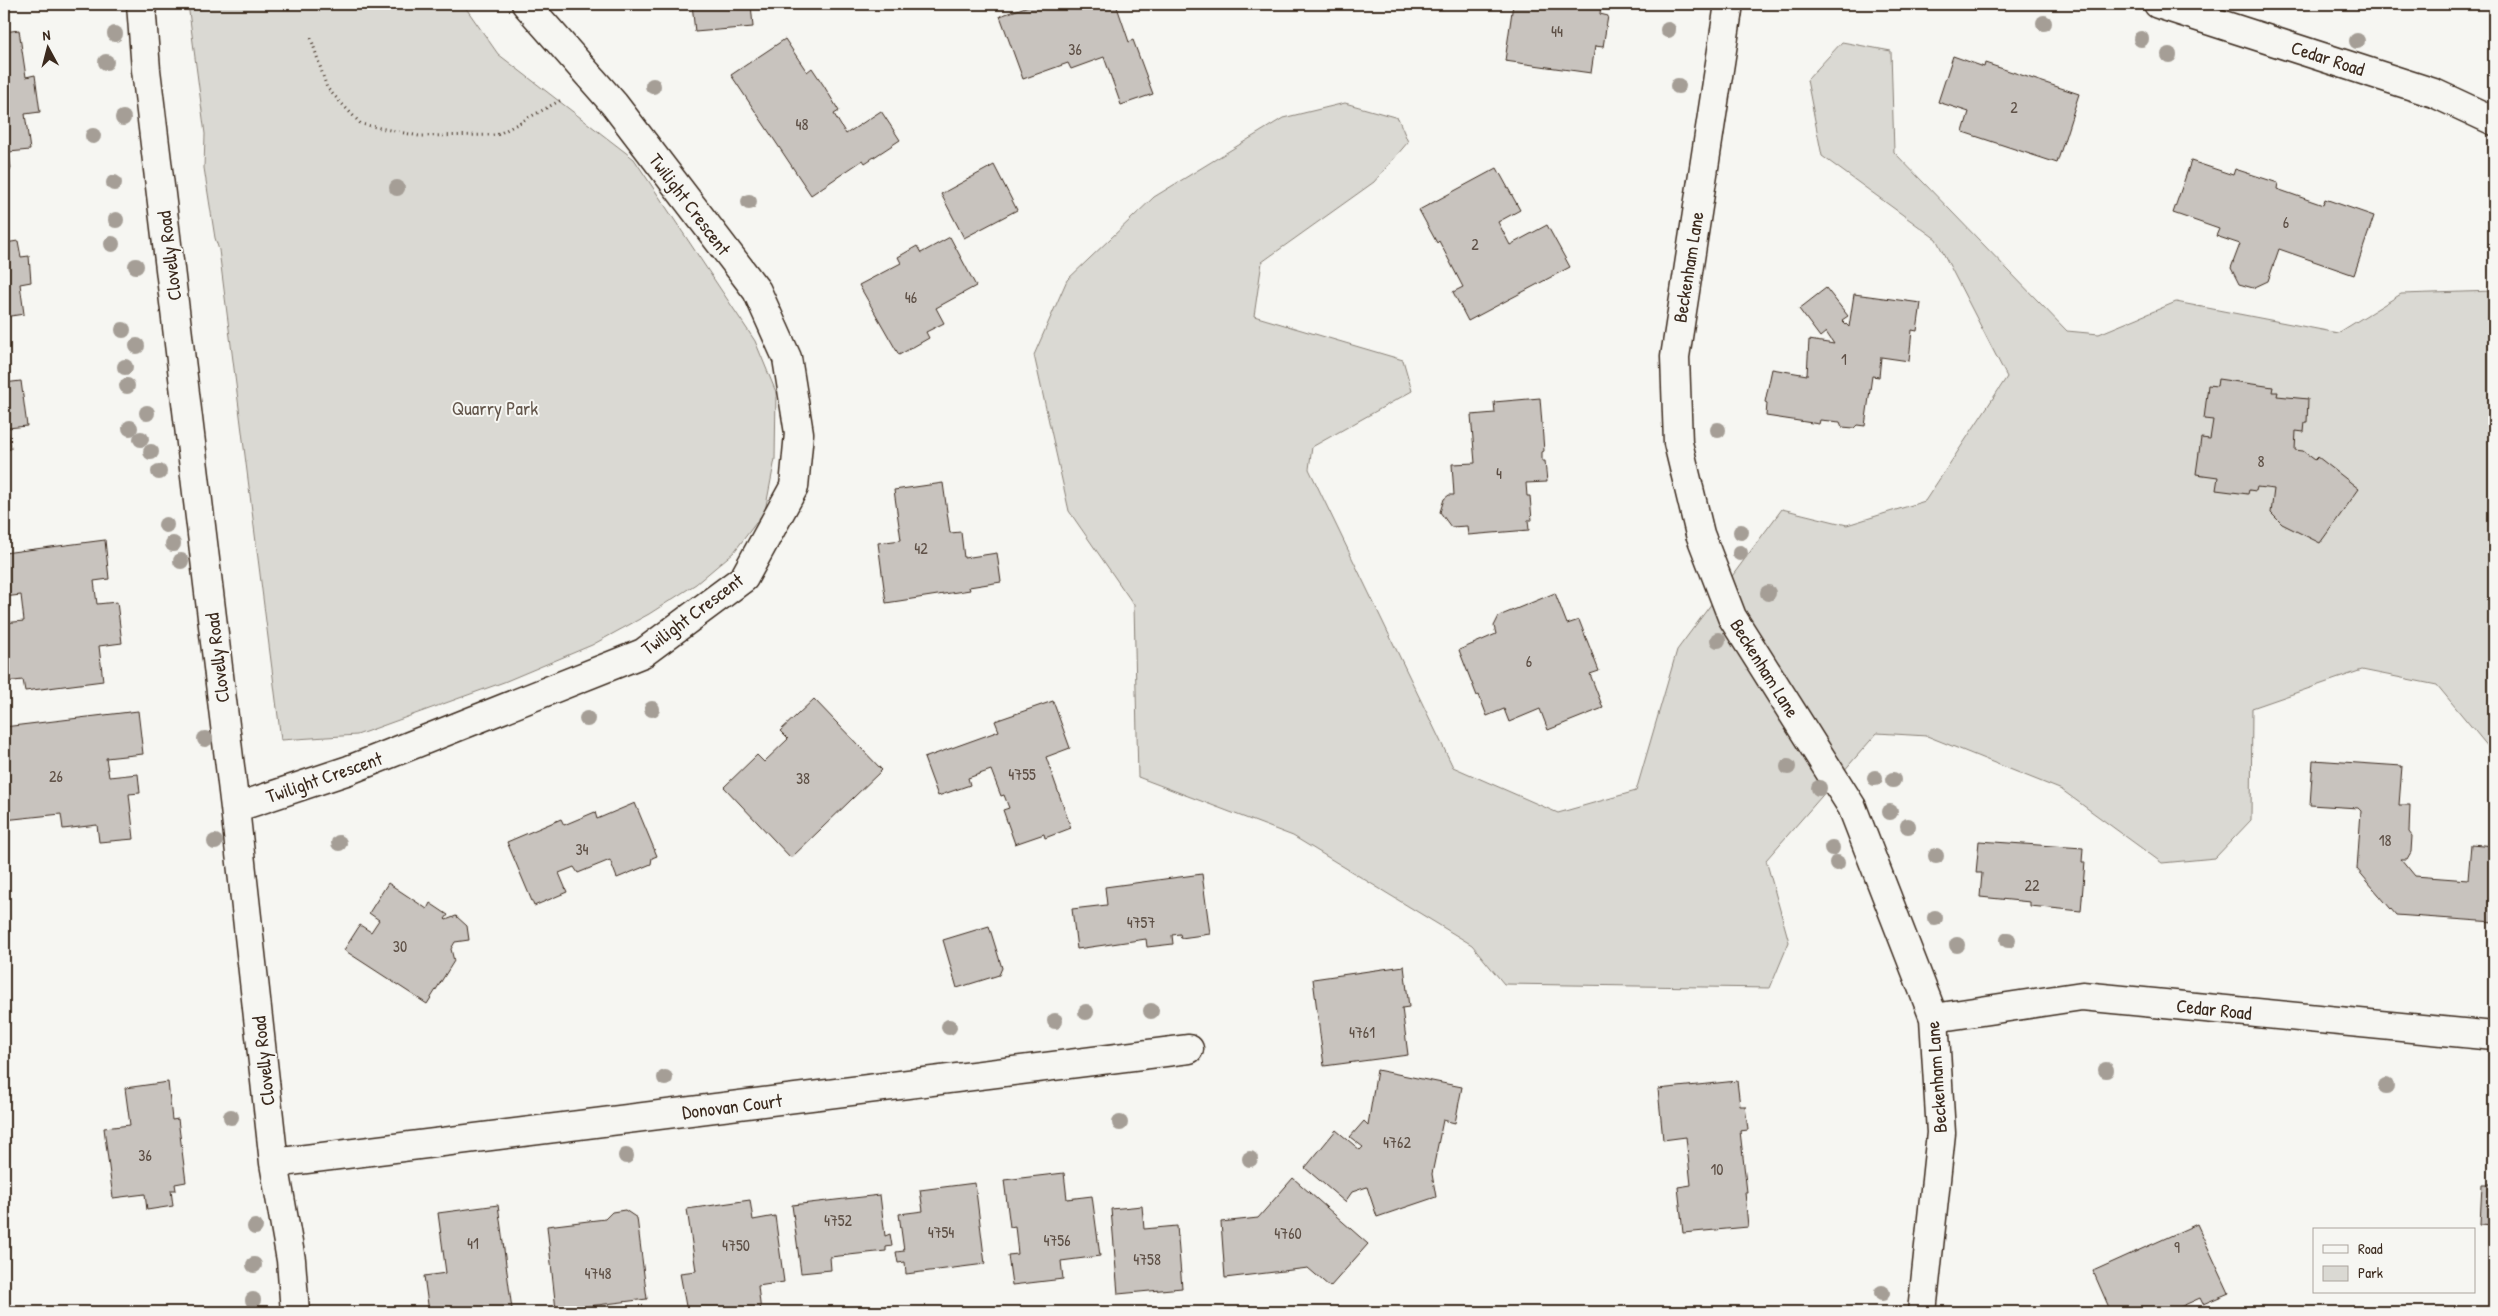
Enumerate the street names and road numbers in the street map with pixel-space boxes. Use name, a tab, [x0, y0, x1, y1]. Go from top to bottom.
street label: Cedar Road	[2288, 34, 2369, 82]
street label: Twilight Crescent	[643, 148, 737, 261]
street label: Clovelly Road	[151, 209, 187, 302]
street label: Beckenham Lane	[1666, 209, 1710, 324]
street label: Twilight Crescent	[636, 567, 749, 661]
street label: Clovelly Road	[199, 611, 235, 704]
street label: Beckenham Lane	[1724, 614, 1806, 723]
street label: Twilight Crescent	[262, 745, 386, 809]
street label: Cedar Road	[2175, 992, 2254, 1026]
street label: Clovelly Road	[245, 1014, 281, 1107]
street label: Beckenham Lane	[1919, 1020, 1953, 1134]
street label: Donovan Court	[681, 1087, 784, 1125]

